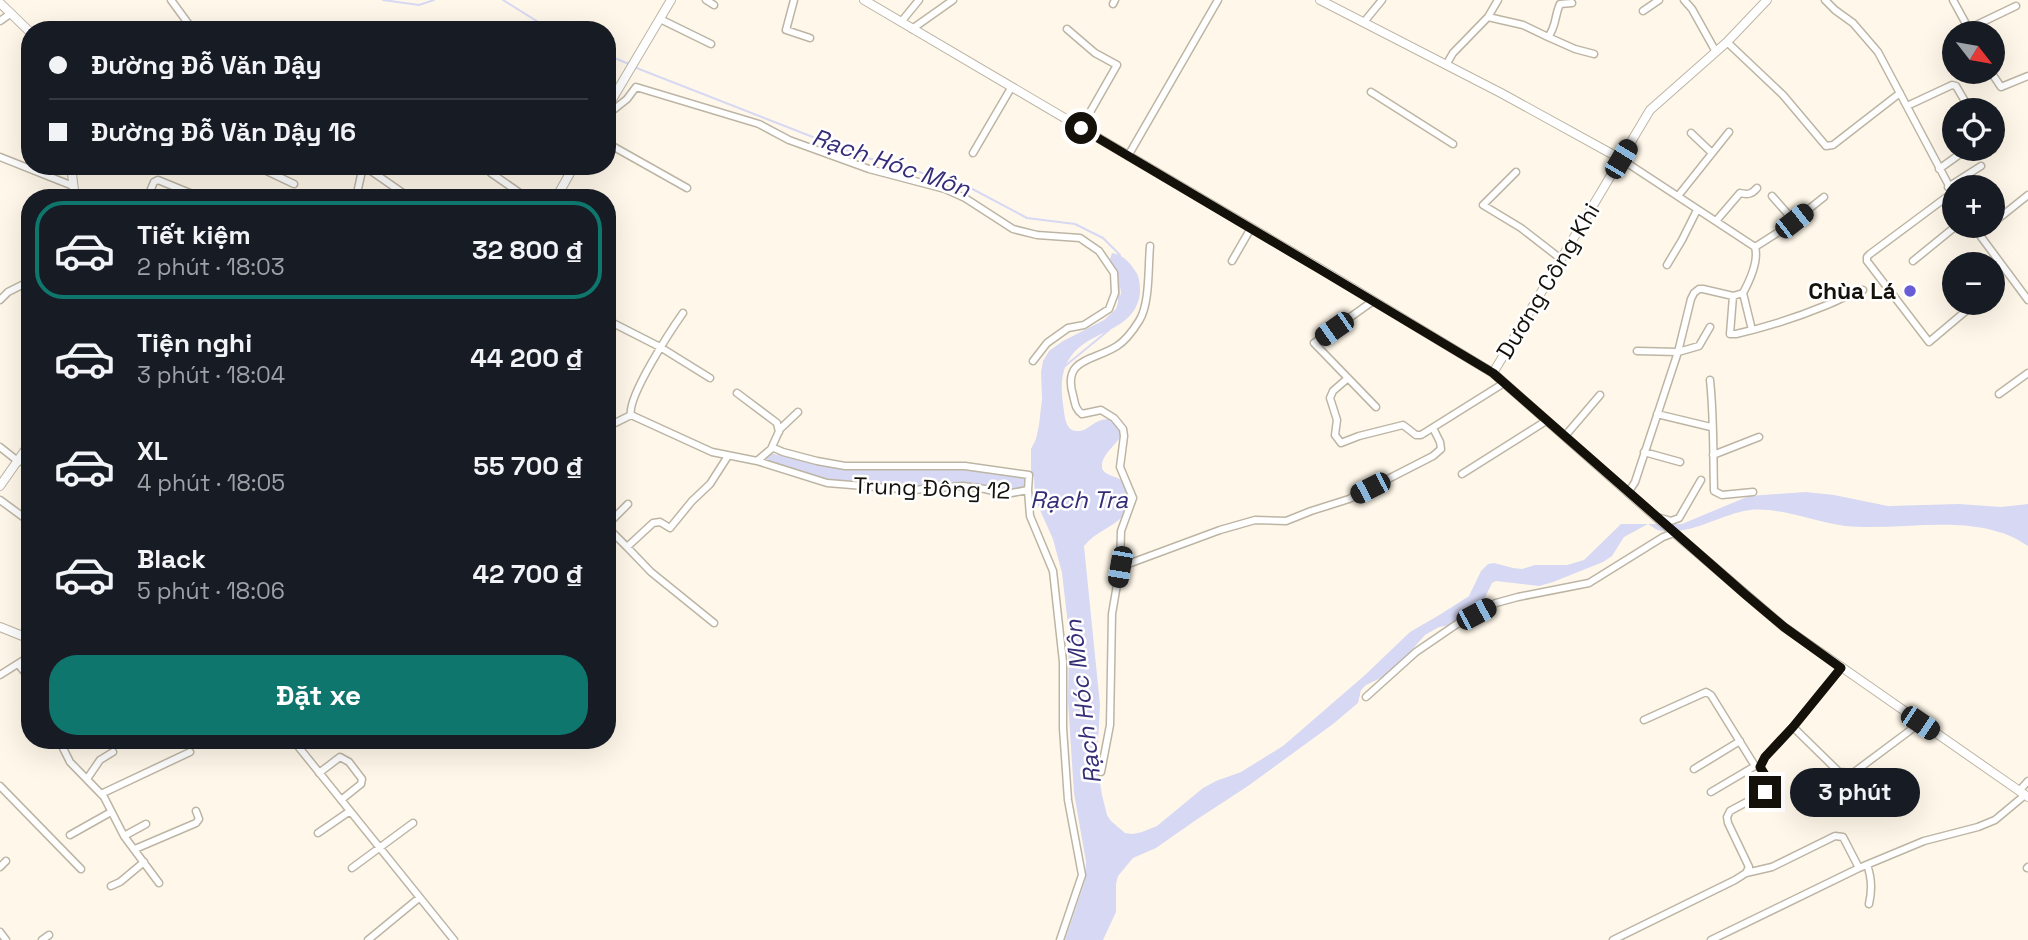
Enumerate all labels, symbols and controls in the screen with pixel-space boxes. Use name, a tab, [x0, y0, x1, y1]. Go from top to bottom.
north arrow	[1942, 21, 2006, 84]
map controls	[1942, 21, 2005, 315]
text: Đường Đỗ Văn Dậy	[91, 48, 322, 82]
button: locate	[1942, 98, 2005, 161]
route start	[1065, 112, 1097, 144]
text: Đường Đỗ Văn Dậy 16	[91, 115, 356, 149]
water label: Rạch Hóc Môn	[808, 121, 976, 204]
car	[1602, 136, 1641, 182]
button: +	[1942, 175, 2005, 238]
street label: Dương Công Khi	[1490, 198, 1606, 364]
car	[1771, 200, 1818, 242]
text: Tiết kiệm	[137, 218, 251, 252]
icon: car	[53, 219, 116, 282]
text: 32 800 ₫	[472, 233, 584, 267]
text: 2 phút · 18:03	[137, 252, 285, 282]
button: −	[1942, 252, 2005, 315]
place label: Chùa Lá	[1808, 276, 1896, 306]
marker: Chùa Lá	[1902, 283, 1918, 299]
car	[1311, 308, 1358, 350]
text: Tiện nghi	[137, 326, 252, 360]
icon: car	[53, 327, 116, 390]
text: 44 200 ₫	[470, 341, 584, 375]
text: 3 phút · 18:04	[137, 360, 285, 390]
text: XL	[137, 434, 168, 468]
icon: car	[53, 435, 116, 498]
text: 55 700 ₫	[473, 449, 584, 483]
text: 4 phút · 18:05	[137, 468, 285, 498]
car	[1347, 469, 1394, 507]
street label: Trung Đông 12	[853, 470, 1011, 506]
water label: Rạch Tra	[1030, 484, 1128, 515]
text: Black	[137, 542, 206, 576]
icon: car	[53, 543, 116, 606]
car	[1107, 544, 1134, 590]
text: 42 700 ₫	[473, 557, 584, 591]
text: 5 phút · 18:06	[137, 576, 285, 606]
car	[1453, 595, 1500, 633]
water label: Rạch Hóc Môn	[1057, 617, 1108, 786]
button: Đặt xe	[49, 655, 588, 735]
car	[1897, 703, 1944, 743]
callout: 3 phút	[1790, 768, 1919, 816]
route end	[1749, 776, 1781, 808]
text: 3 phút	[1818, 777, 1892, 807]

